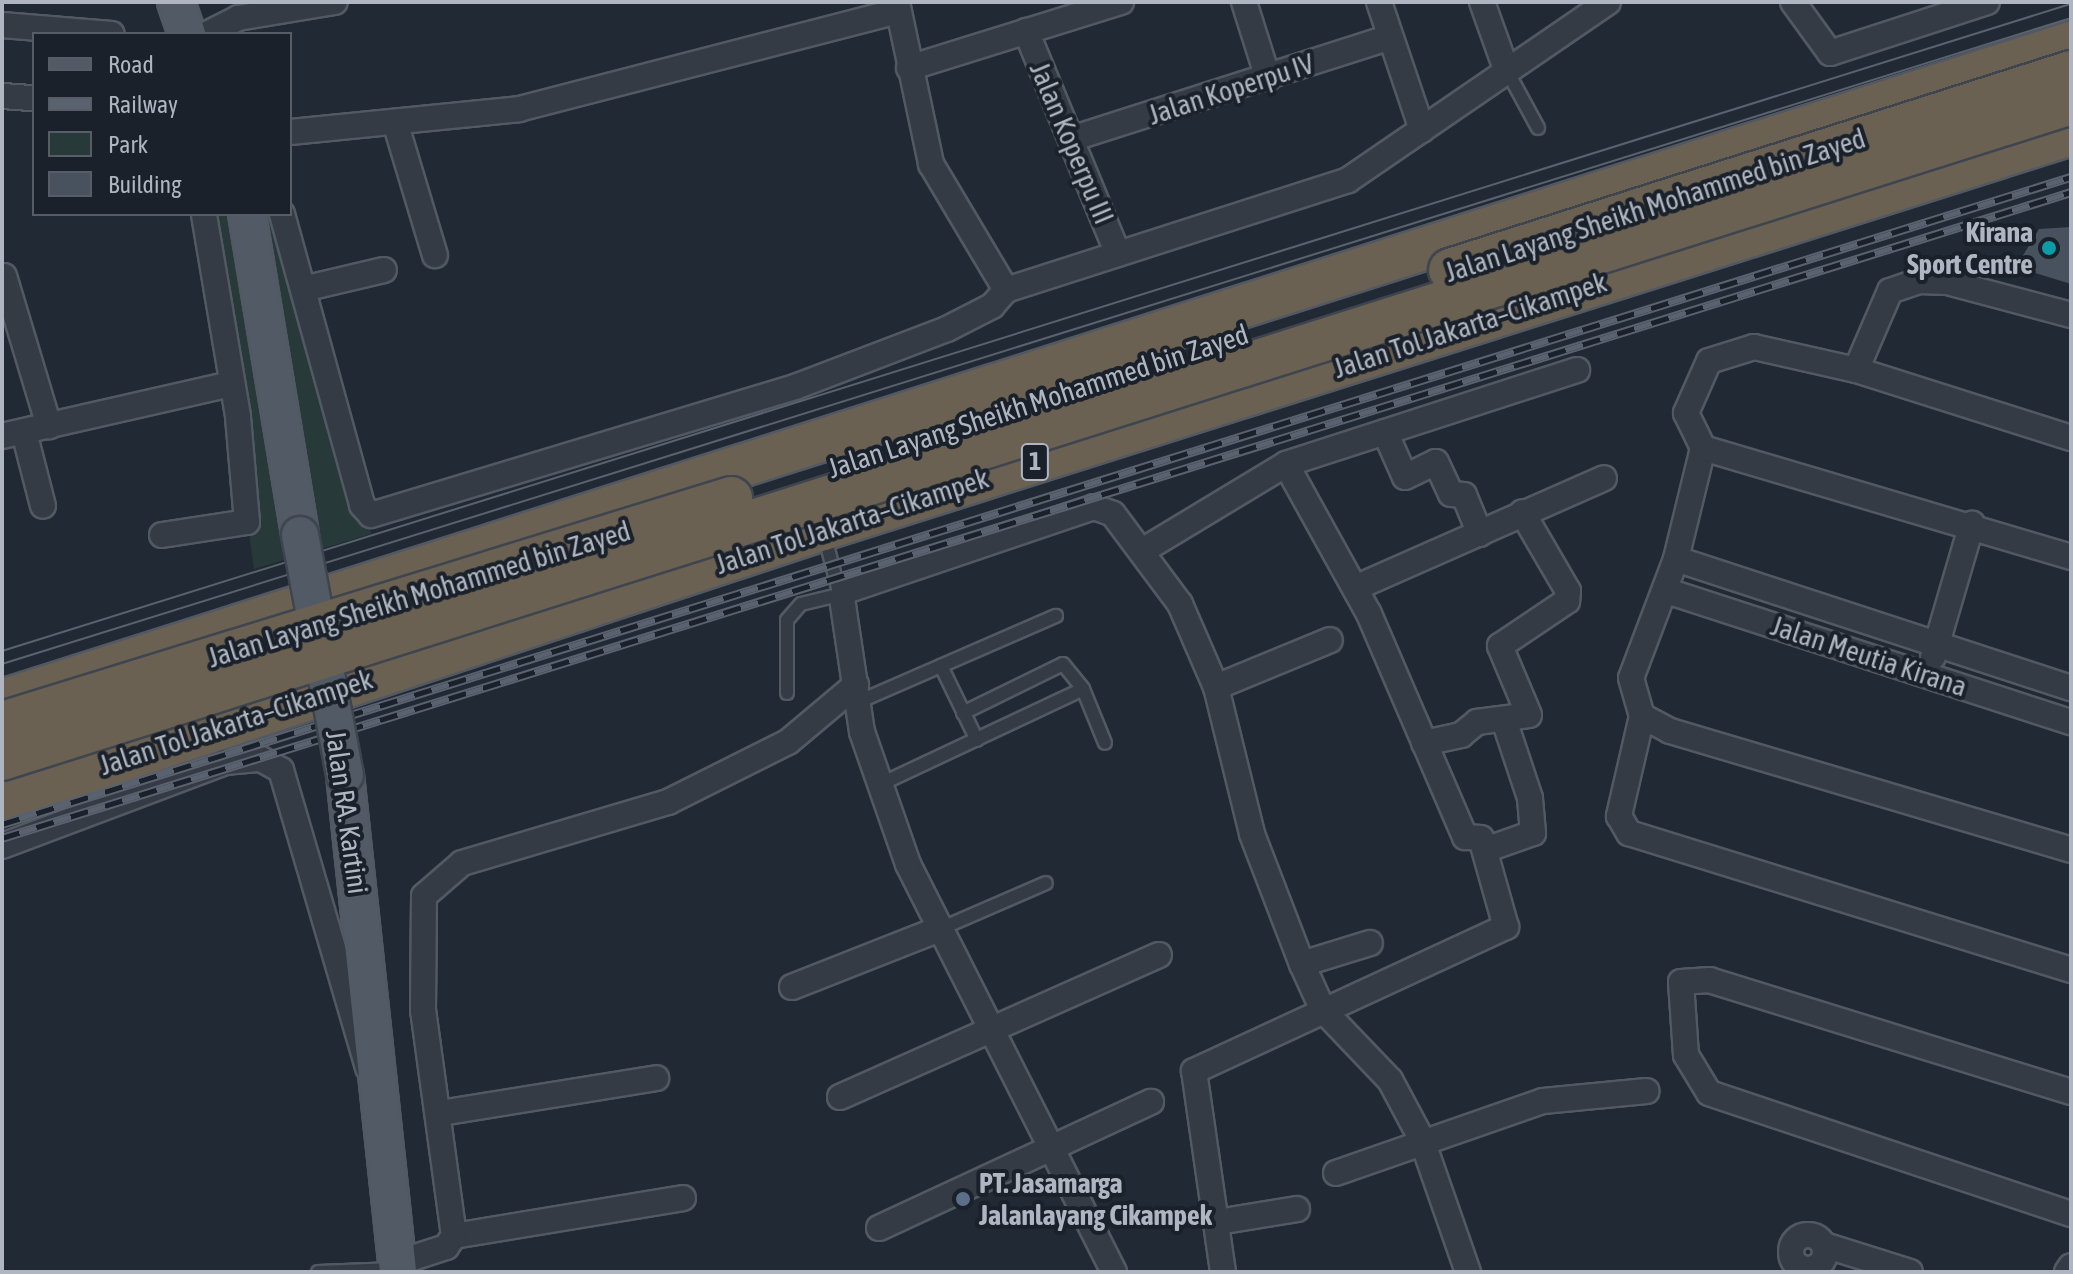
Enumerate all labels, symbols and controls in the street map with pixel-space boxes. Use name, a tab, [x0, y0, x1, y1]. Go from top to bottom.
legend	[32, 32, 292, 216]
street label: Jalan Koperpu IV	[1144, 46, 1318, 132]
text: Road	[108, 51, 154, 78]
street label: Jalan Koperpu III	[1023, 57, 1121, 229]
text: Railway	[108, 91, 178, 118]
street label: Jalan Layang Sheikh Mohammed bin Zayed	[1441, 121, 1869, 289]
text: Park	[108, 131, 148, 158]
text: Building	[108, 171, 181, 198]
place label: Kirana Sport Centre	[1907, 215, 2033, 281]
marker: Kirana Sport Centre	[2040, 239, 2058, 257]
street label: Jalan Tol Jakarta–Cikampek	[1329, 265, 1611, 385]
street label: Jalan Layang Sheikh Mohammed bin Zayed	[824, 317, 1252, 485]
road number: 1	[1019, 440, 1051, 484]
street label: Jalan Tol Jakarta–Cikampek	[711, 461, 993, 581]
street label: Jalan Layang Sheikh Mohammed bin Zayed	[204, 514, 634, 674]
street label: Jalan Meutia Kirana	[1767, 609, 1971, 703]
street label: Jalan Tol Jakarta–Cikampek	[95, 662, 377, 782]
street label: Jalan RA. Kartini	[319, 728, 375, 896]
place label: PT. Jasamarga Jalanlayang Cikampek	[979, 1166, 1212, 1232]
marker: PT. Jasamarga Jalanlayang Cikampek	[954, 1190, 972, 1208]

